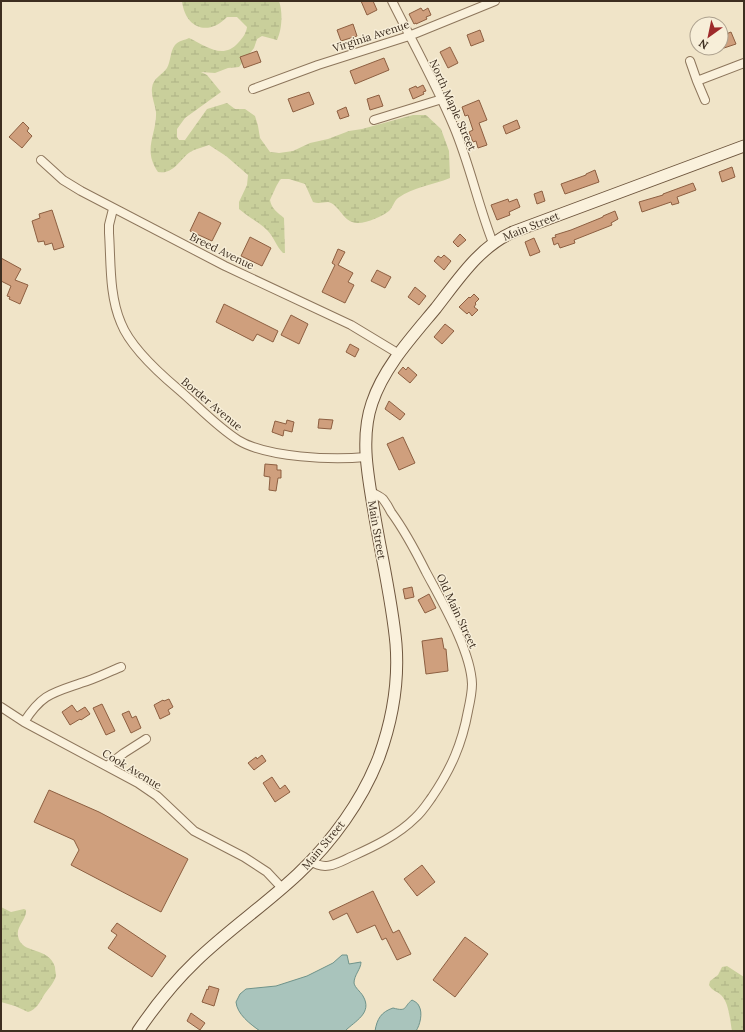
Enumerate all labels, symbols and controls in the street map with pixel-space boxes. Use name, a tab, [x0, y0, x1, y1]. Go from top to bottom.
north arrow	[689, 16, 729, 56]
street label: Virginia Avenue	[330, 17, 411, 55]
text: N	[696, 36, 711, 53]
street label: North Maple Street	[427, 57, 480, 154]
street label: Main Street	[501, 208, 562, 244]
street label: Breed Avenue	[187, 229, 257, 273]
street label: Border Avenue	[179, 374, 245, 434]
street label: Main Street	[365, 499, 389, 561]
street label: Old Main Street	[434, 571, 481, 651]
street label: Cook Avenue	[100, 746, 164, 792]
street label: Main Street	[298, 817, 348, 872]

